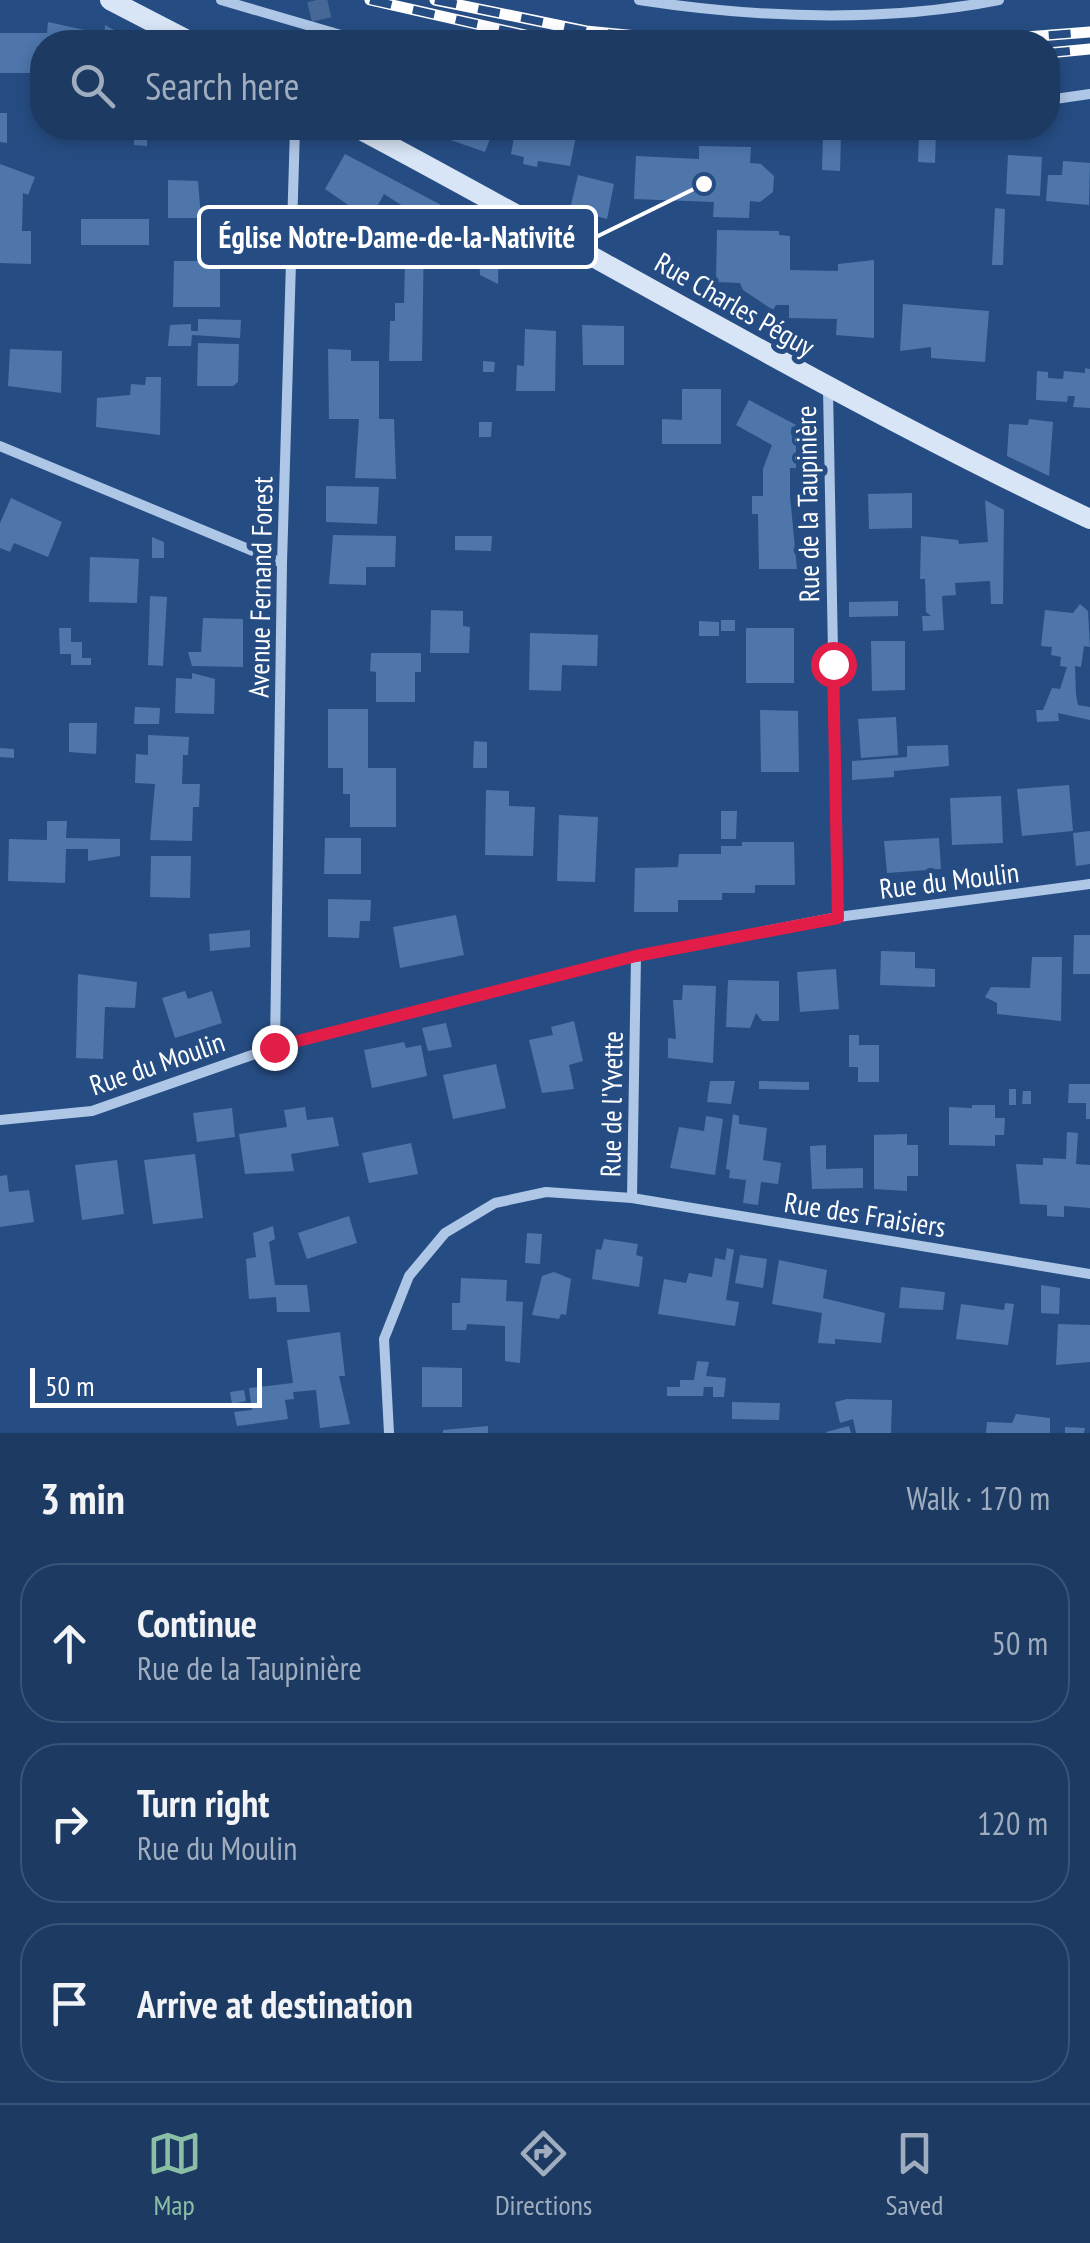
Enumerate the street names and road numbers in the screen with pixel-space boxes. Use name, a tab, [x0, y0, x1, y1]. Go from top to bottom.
street label: Rue Charles Péguy	[648, 243, 822, 365]
street label: Rue de la Taupinière	[787, 405, 827, 603]
street label: Avenue Fernand Forest	[240, 476, 280, 698]
street label: Rue du Moulin	[877, 853, 1021, 907]
street label: Rue du Moulin	[85, 1023, 229, 1103]
street label: Rue de l'Yvette	[591, 1031, 631, 1177]
street label: Rue des Fraisiers	[782, 1183, 948, 1245]

